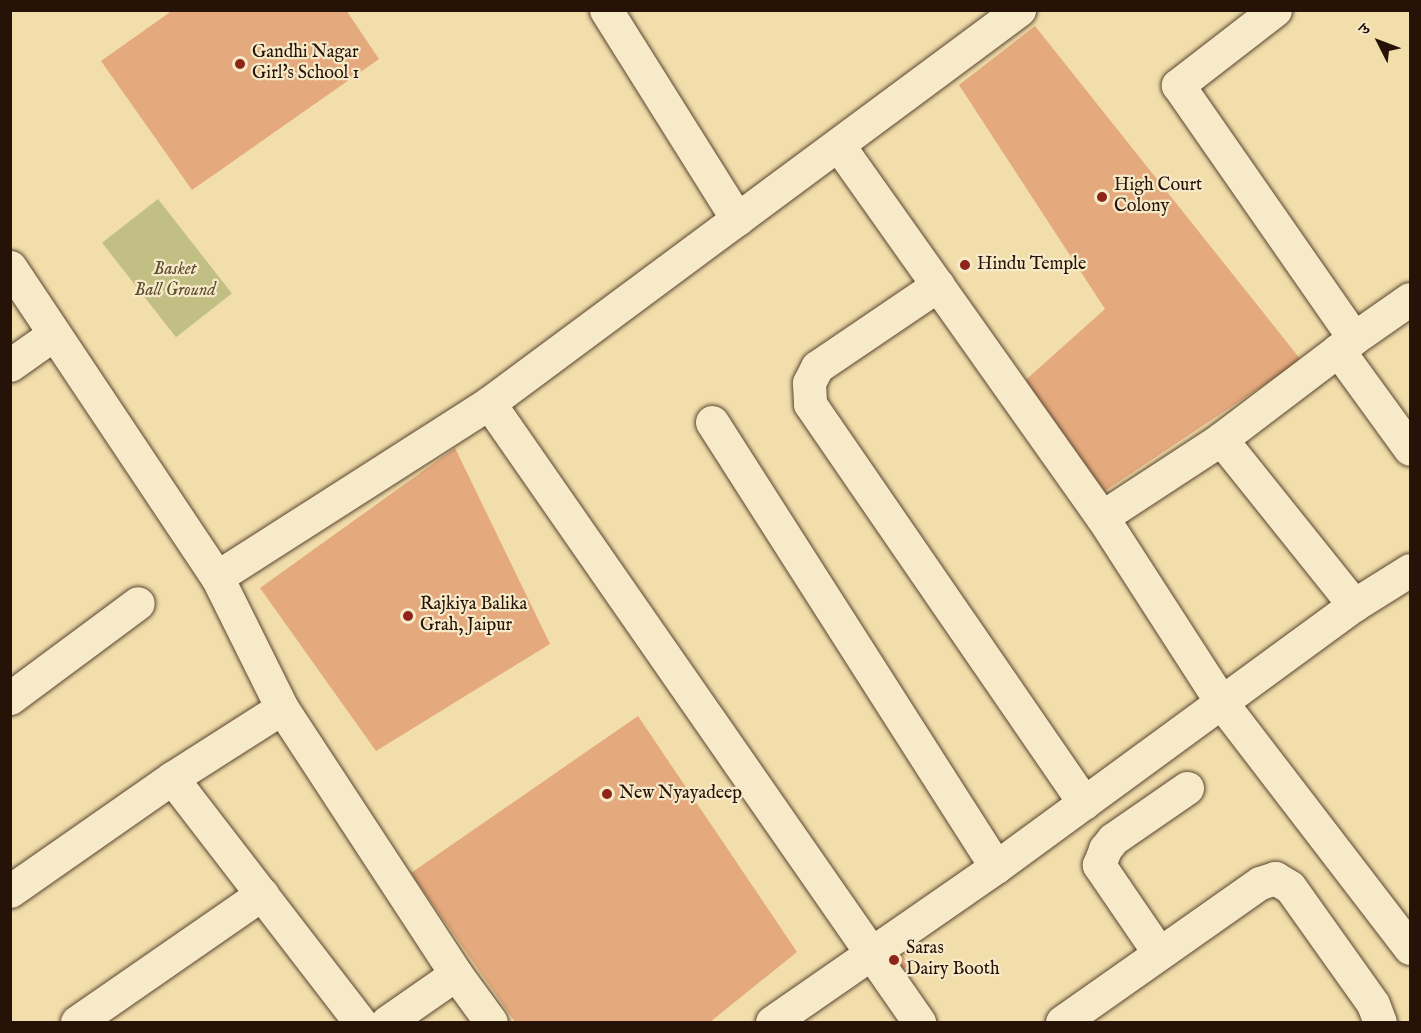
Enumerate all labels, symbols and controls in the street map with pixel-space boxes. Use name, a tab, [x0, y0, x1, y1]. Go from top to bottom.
north arrow	[1349, 12, 1409, 72]
text: उ	[1355, 20, 1376, 40]
place label: Gandhi Nagar Girl's School 1	[252, 43, 359, 86]
marker: Gandhi Nagar Girl's School 1	[233, 57, 247, 71]
place label: High Court Colony	[1114, 176, 1202, 219]
marker: High Court Colony	[1095, 190, 1109, 204]
place label: Hindu Temple	[977, 254, 1086, 276]
marker: Hindu Temple	[958, 258, 972, 272]
park label: Basket Ball Ground	[134, 260, 216, 302]
place label: Rajkiya Balika Grah, Jaipur	[420, 595, 527, 638]
marker: Rajkiya Balika Grah, Jaipur	[401, 609, 415, 623]
place label: New Nyayadeep	[619, 783, 742, 805]
marker: New Nyayadeep	[600, 787, 614, 801]
place label: Saras Dairy Booth	[906, 939, 1000, 982]
marker: Saras Dairy Booth	[887, 953, 901, 967]

